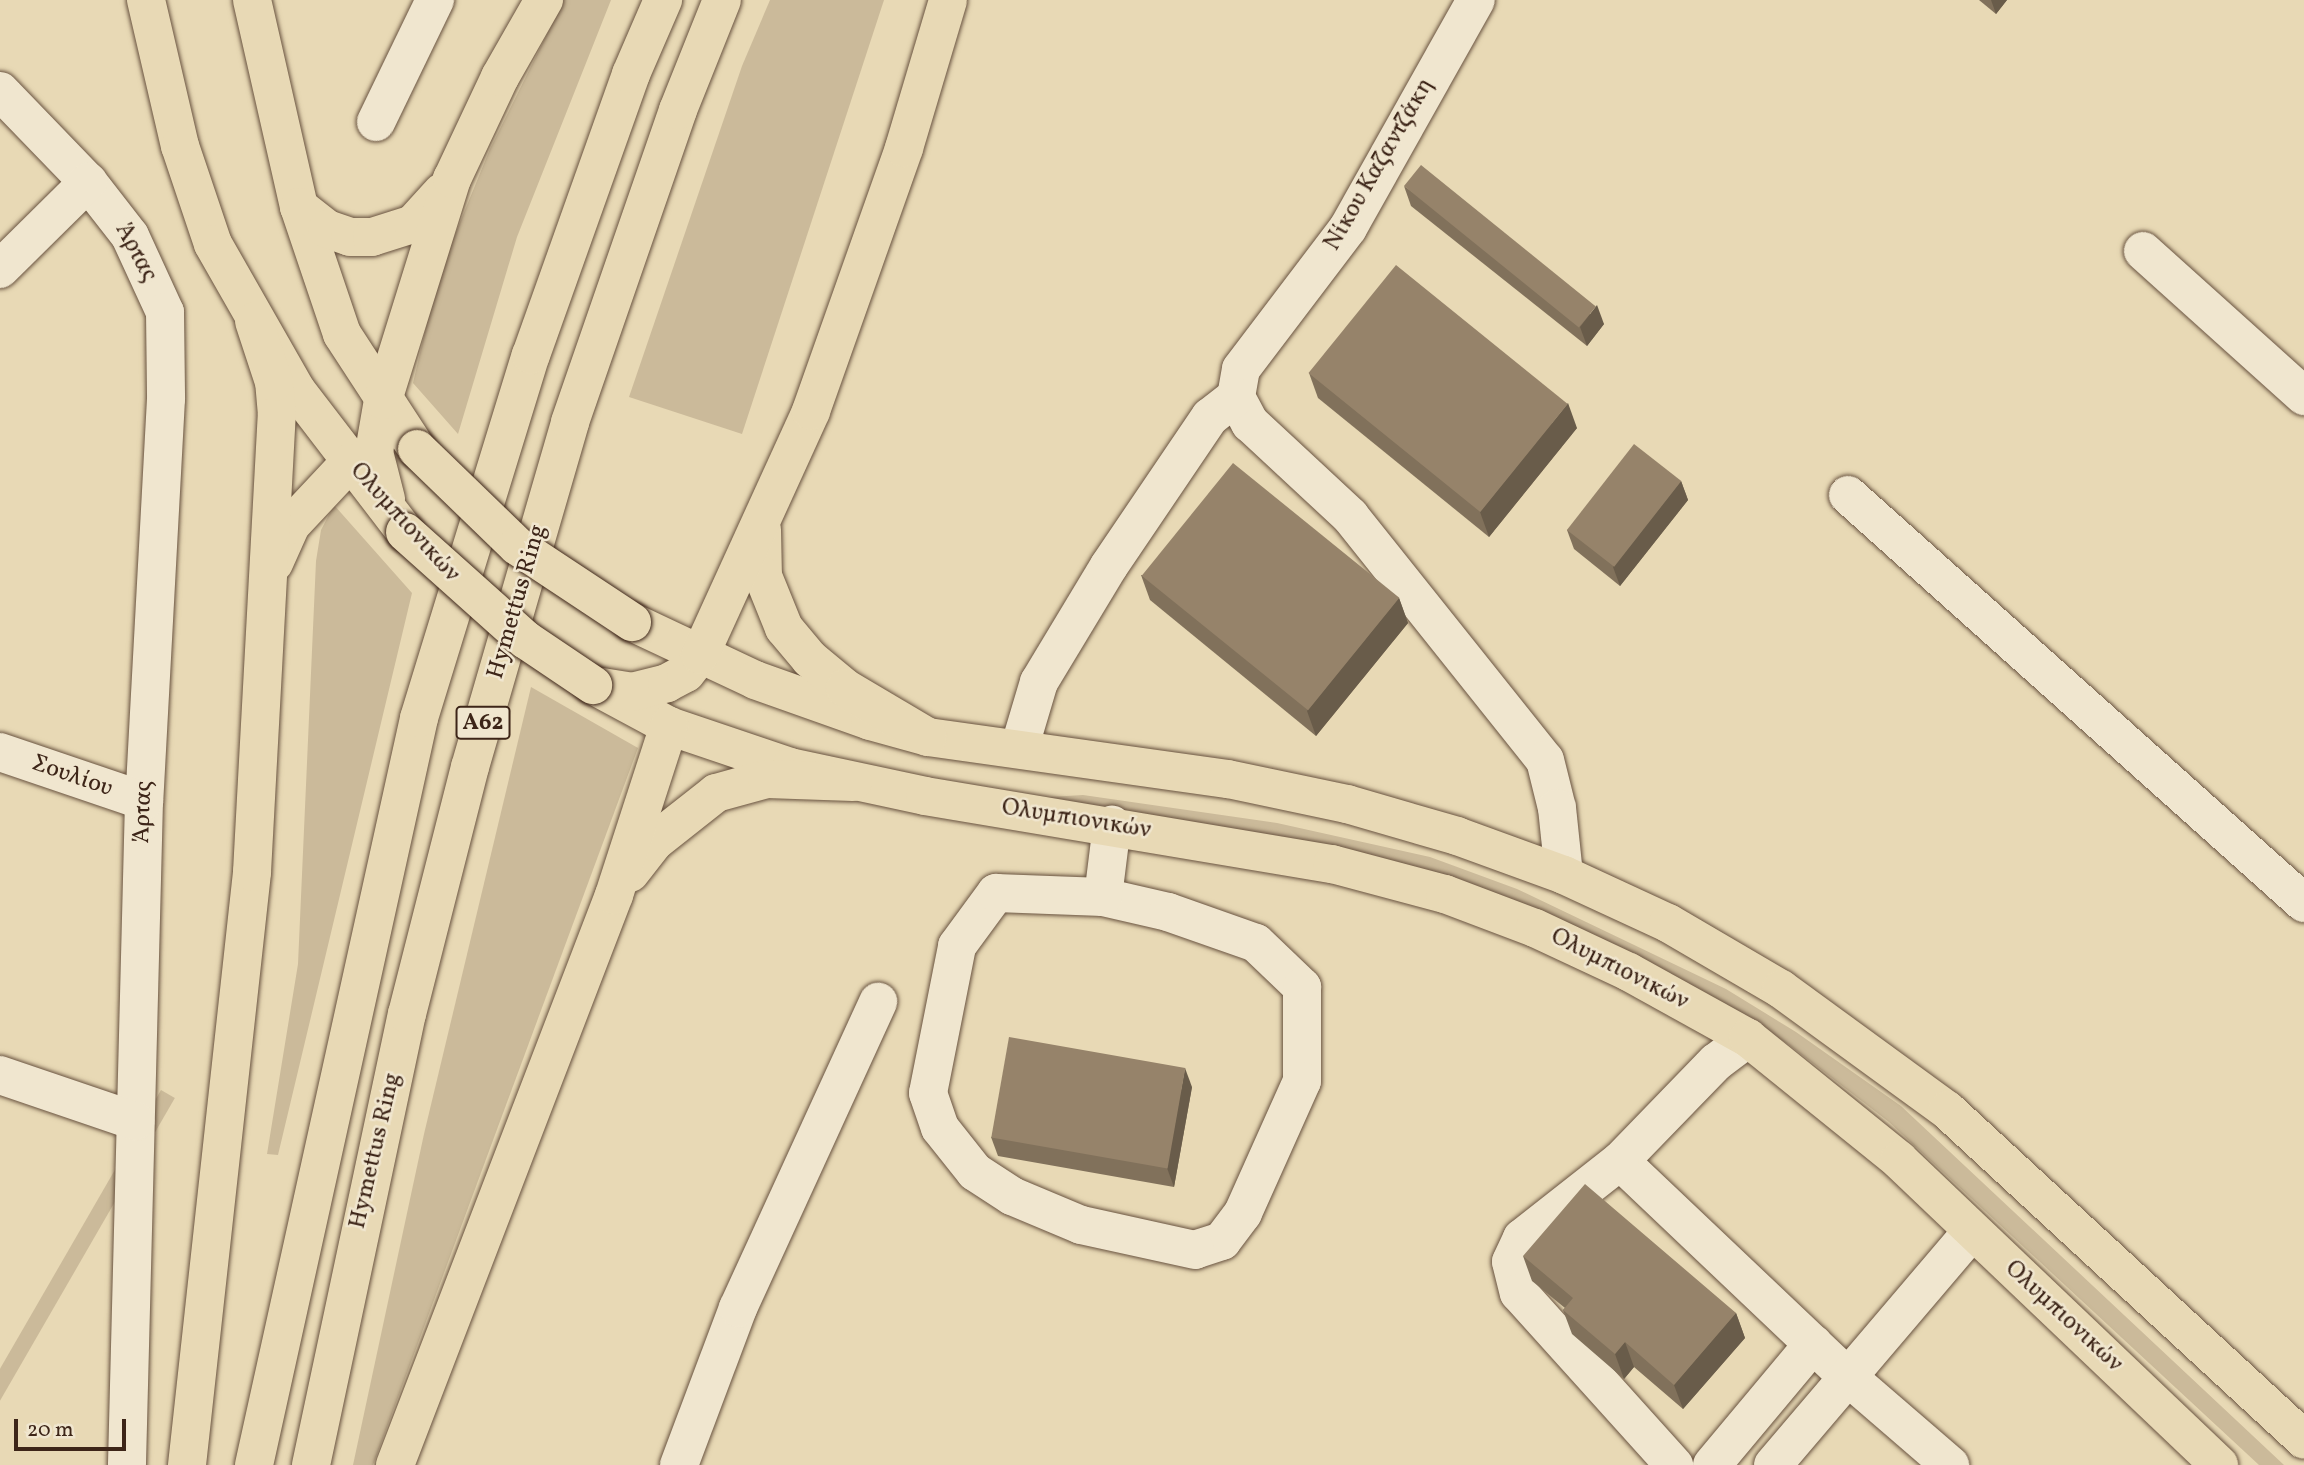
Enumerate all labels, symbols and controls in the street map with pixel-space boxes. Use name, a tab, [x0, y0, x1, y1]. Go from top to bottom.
street label: Νίκου Καζαντζάκη	[1319, 74, 1441, 256]
street label: Άρτας	[108, 219, 162, 287]
street label: Ολυμπιονικών	[343, 457, 465, 589]
street label: Hymettus Ring	[482, 522, 554, 682]
road number: Α62	[455, 704, 511, 743]
street label: Σουλίου	[28, 750, 116, 804]
street label: Άρτας	[129, 780, 159, 844]
street label: Ολυμπιονικών	[999, 794, 1153, 846]
street label: Ολυμπιονικών	[1545, 923, 1693, 1017]
street label: Hymettus Ring	[344, 1070, 408, 1232]
street label: Ολυμπιονικών	[1998, 1255, 2128, 1379]
scale bar	[18, 1406, 130, 1450]
text: 20 m	[27, 1416, 73, 1445]

